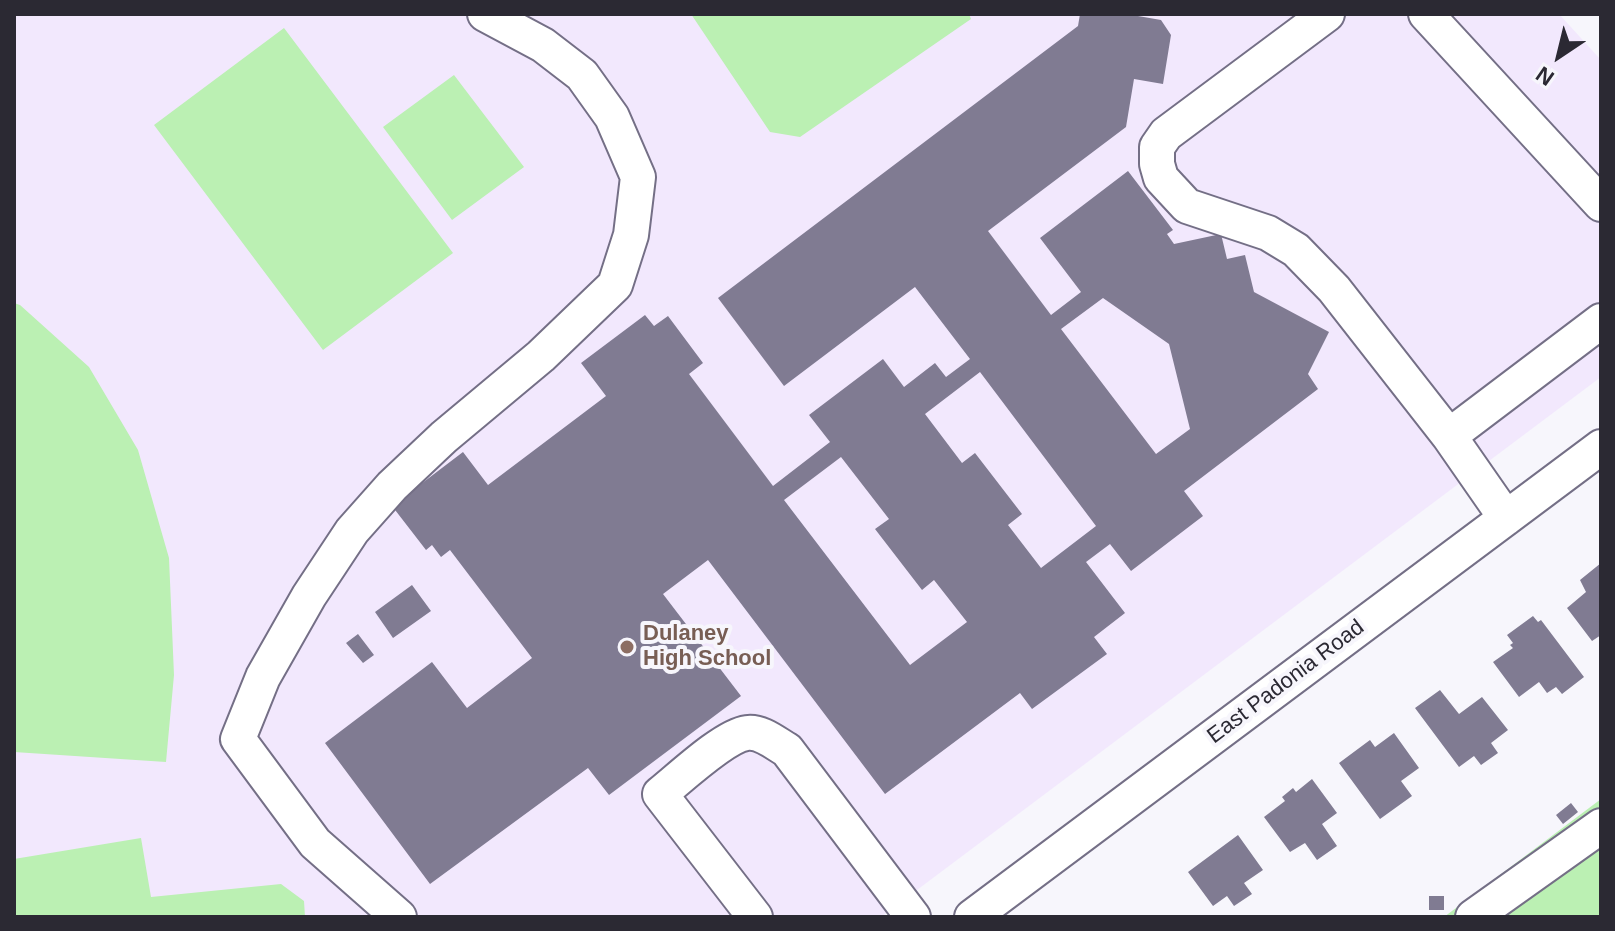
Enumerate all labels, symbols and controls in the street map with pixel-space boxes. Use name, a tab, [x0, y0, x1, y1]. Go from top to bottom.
north arrow	[1519, 16, 1599, 96]
text: N	[1531, 61, 1559, 91]
street label: East Padonia Road	[1202, 614, 1370, 750]
place label: Dulaney High School	[643, 621, 771, 672]
marker: Dulaney High School	[618, 638, 636, 656]

